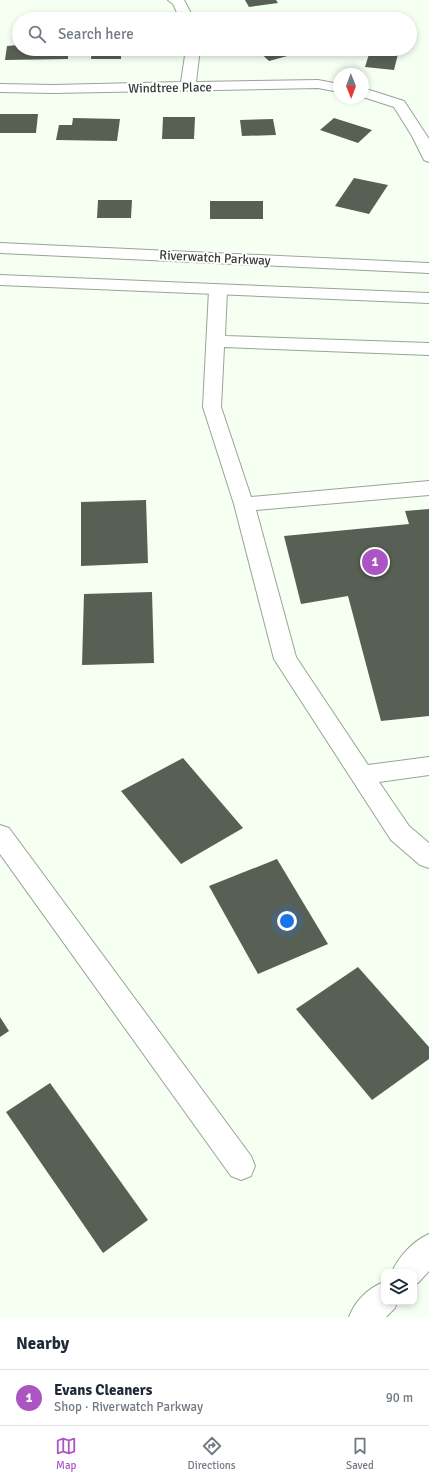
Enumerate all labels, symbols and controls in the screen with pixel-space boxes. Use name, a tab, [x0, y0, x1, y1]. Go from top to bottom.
search box	[12, 12, 417, 56]
icon: search	[26, 23, 48, 45]
text: Search here	[58, 25, 134, 43]
north arrow	[333, 68, 369, 104]
street label: Windtree Place	[128, 79, 212, 97]
street label: Riverwatch Parkway	[159, 247, 271, 269]
pin: 1	[362, 547, 388, 577]
your location	[277, 911, 297, 931]
map controls	[381, 1269, 417, 1305]
button: layers	[381, 1269, 417, 1305]
text: Nearby	[16, 1333, 69, 1354]
text: Evans Cleaners	[54, 1381, 152, 1399]
text: 1	[25, 1390, 33, 1406]
text: 90 m	[386, 1390, 413, 1406]
text: Shop · Riverwatch Parkway	[54, 1399, 203, 1415]
tab: Map	[55, 1435, 77, 1472]
tab: Directions	[188, 1435, 236, 1472]
tab: Saved	[346, 1435, 374, 1472]

